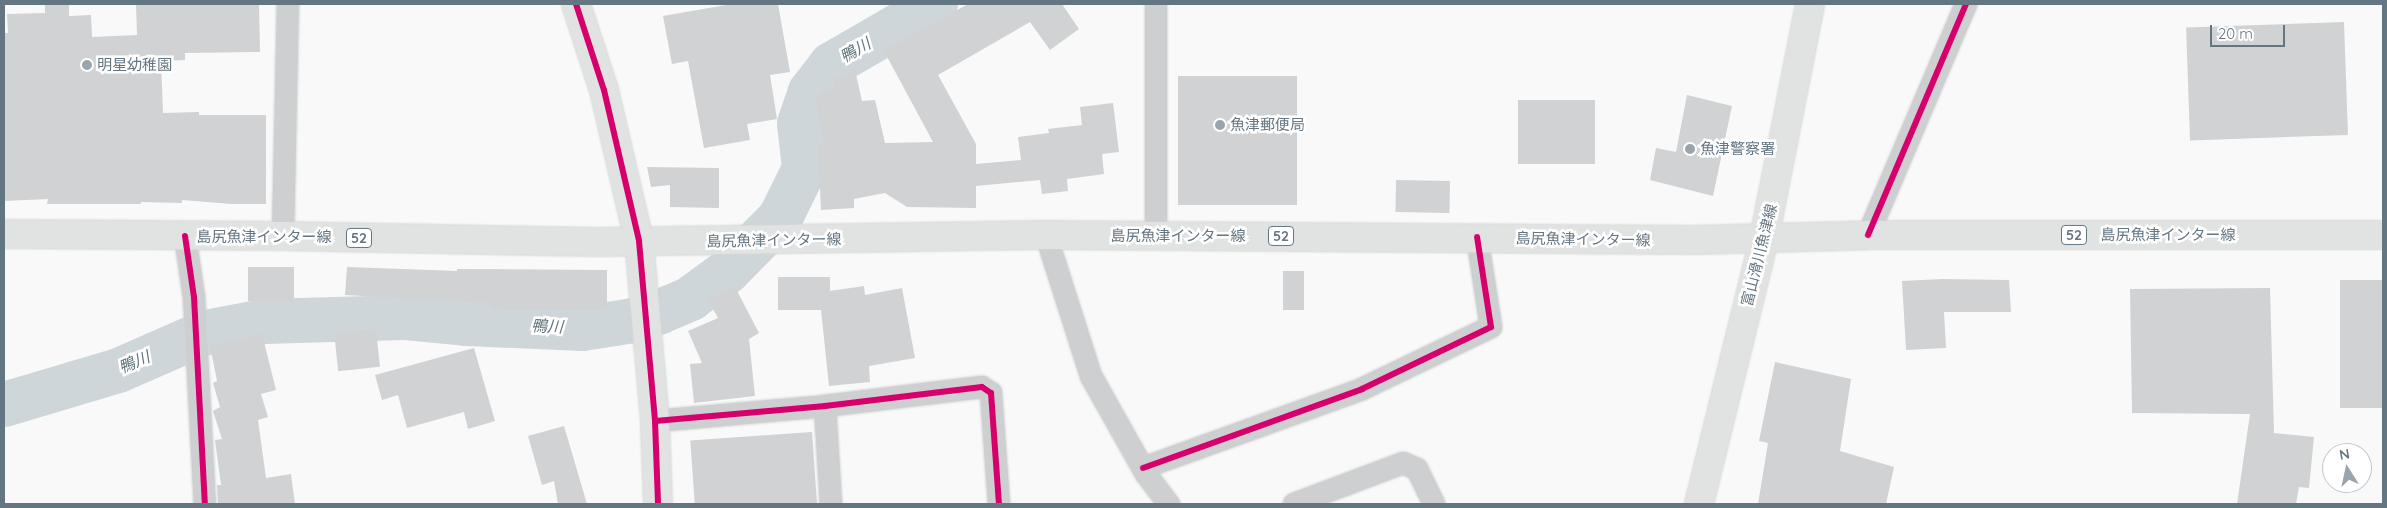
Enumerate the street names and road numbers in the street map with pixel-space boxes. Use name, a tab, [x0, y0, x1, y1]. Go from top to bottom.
street label: 富山滑川魚津線	[1738, 202, 1780, 308]
road number: 52	[2060, 224, 2088, 246]
road number: 52	[1267, 225, 1295, 248]
street label: 島尻魚津インター線	[2101, 226, 2235, 244]
road number: 52	[345, 227, 373, 250]
street label: 島尻魚津インター線	[1111, 227, 1245, 245]
street label: 島尻魚津インター線	[197, 228, 331, 246]
street label: 島尻魚津インター線	[1515, 229, 1651, 249]
street label: 島尻魚津インター線	[706, 230, 842, 250]

